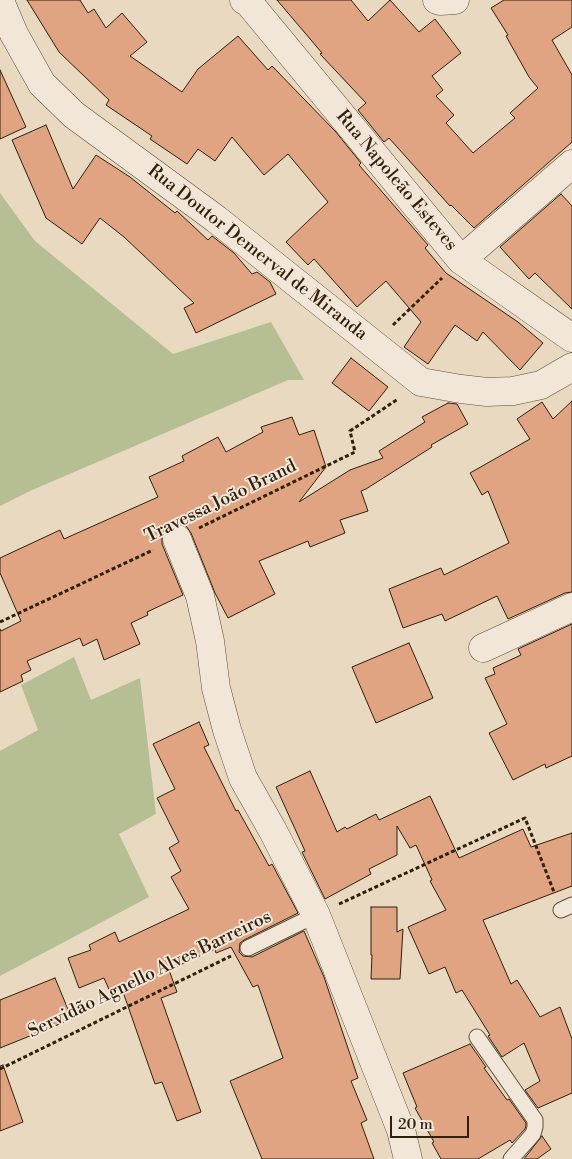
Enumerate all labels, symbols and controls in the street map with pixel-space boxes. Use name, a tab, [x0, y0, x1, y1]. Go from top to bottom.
street label: Rua Napoleão Esteves	[331, 106, 461, 256]
street label: Rua Doutor Demerval de Miranda	[143, 160, 371, 346]
street label: Travessa João Brand	[142, 456, 300, 548]
street label: Servidão Agnello Alves Barreiros	[25, 907, 275, 1043]
scale bar	[392, 1106, 471, 1138]
text: 20 m	[398, 1115, 433, 1134]

